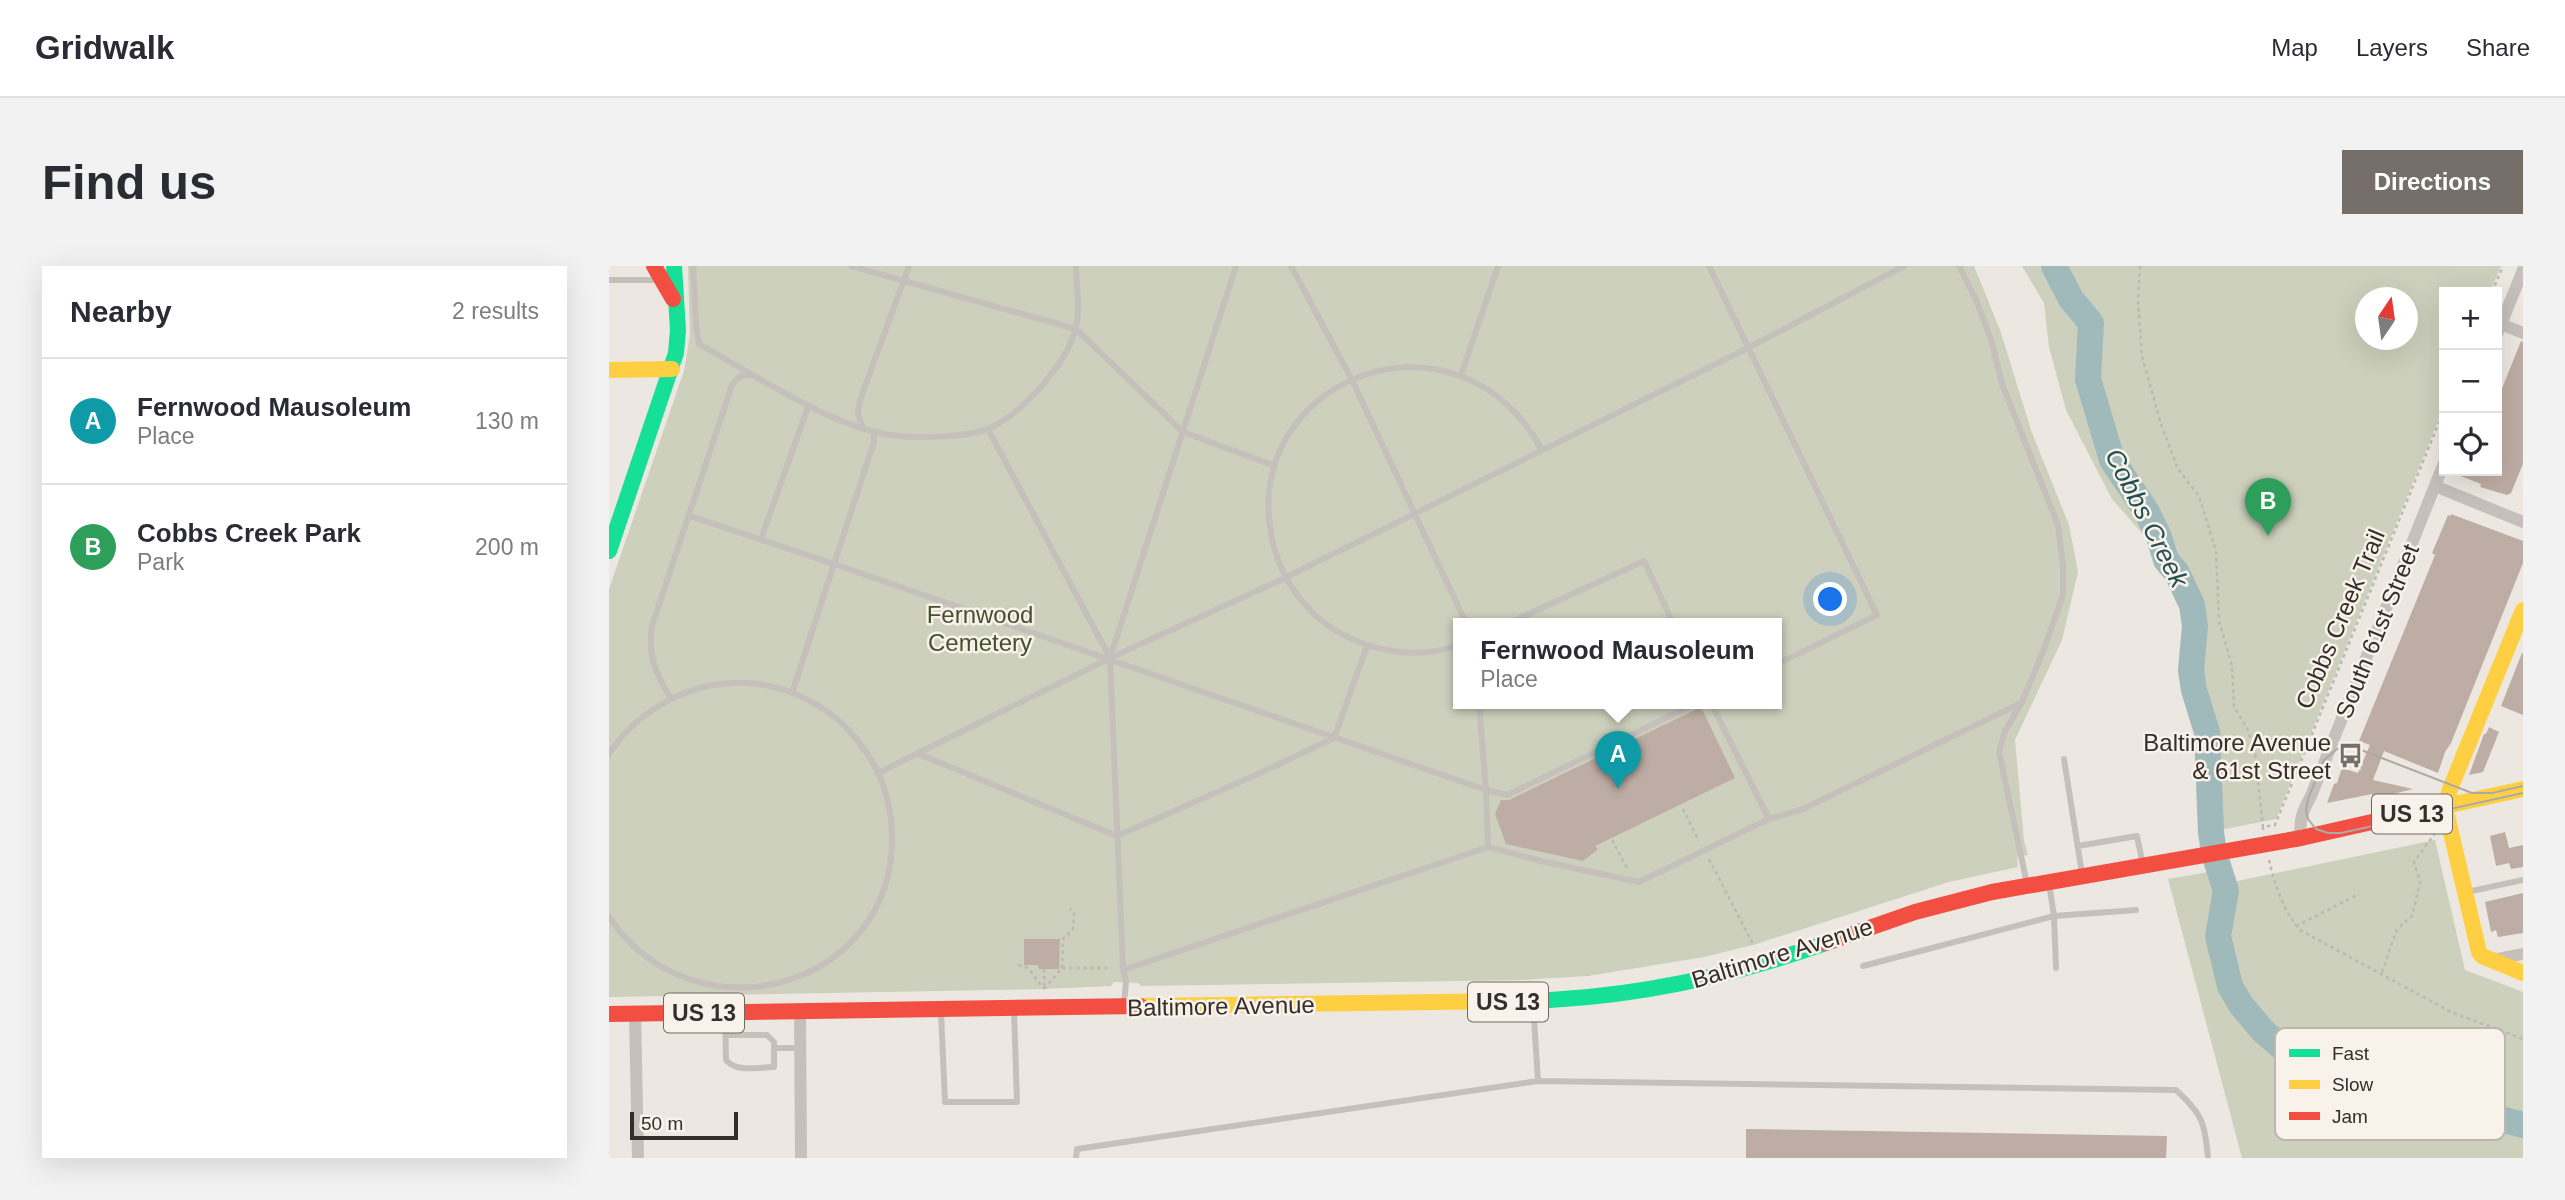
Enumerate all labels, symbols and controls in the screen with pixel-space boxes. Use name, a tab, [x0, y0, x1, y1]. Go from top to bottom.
text: Gridwalk	[35, 29, 174, 66]
text: Map	[2271, 34, 2318, 61]
text: Layers	[2356, 34, 2428, 61]
text: Share	[2466, 34, 2530, 61]
button: Directions	[2342, 150, 2523, 214]
text: Find us	[42, 155, 216, 209]
north arrow	[2355, 287, 2418, 350]
map controls	[2439, 287, 2502, 476]
button: +	[2439, 287, 2502, 350]
text: Nearby	[70, 295, 172, 328]
text: 2 results	[452, 298, 539, 324]
button: −	[2439, 350, 2502, 413]
text: Fernwood Mausoleum	[137, 392, 411, 422]
text: A	[85, 408, 101, 434]
text: 130 m	[475, 408, 539, 434]
button: locate	[2439, 413, 2502, 476]
text: Place	[137, 423, 195, 449]
water label: Cobbs Creek	[2099, 444, 2196, 594]
pin: B	[2245, 478, 2291, 536]
text: Cobbs Creek Park	[137, 518, 361, 548]
street label: Cobbs Creek Trail	[2290, 525, 2390, 713]
text: B	[85, 534, 101, 560]
text: 200 m	[475, 534, 539, 560]
street label: South 61st Street	[2330, 540, 2424, 722]
text: Park	[137, 549, 184, 575]
your location	[1813, 582, 1847, 616]
park label: Fernwood Cemetery	[927, 601, 1033, 656]
popup	[1453, 618, 1782, 709]
text: Fernwood Mausoleum	[1480, 635, 1755, 665]
text: Place	[1480, 666, 1538, 692]
place label: Baltimore Avenue & 61st Street	[2143, 729, 2331, 784]
pin: A	[1595, 731, 1641, 789]
bus stop icon: Baltimore Avenue & 61st Street	[2337, 742, 2365, 770]
road number: US 13	[2372, 794, 2452, 834]
street label: Baltimore Avenue	[1688, 913, 1876, 993]
road number: US 13	[1468, 982, 1548, 1022]
street label: Baltimore Avenue	[1127, 991, 1315, 1021]
road number: US 13	[664, 993, 744, 1032]
legend	[2275, 1028, 2505, 1140]
text: Fast	[2332, 1043, 2370, 1064]
text: Slow	[2332, 1074, 2373, 1095]
text: Jam	[2332, 1106, 2368, 1127]
scale bar	[630, 1109, 739, 1141]
text: 50 m	[641, 1113, 683, 1134]

